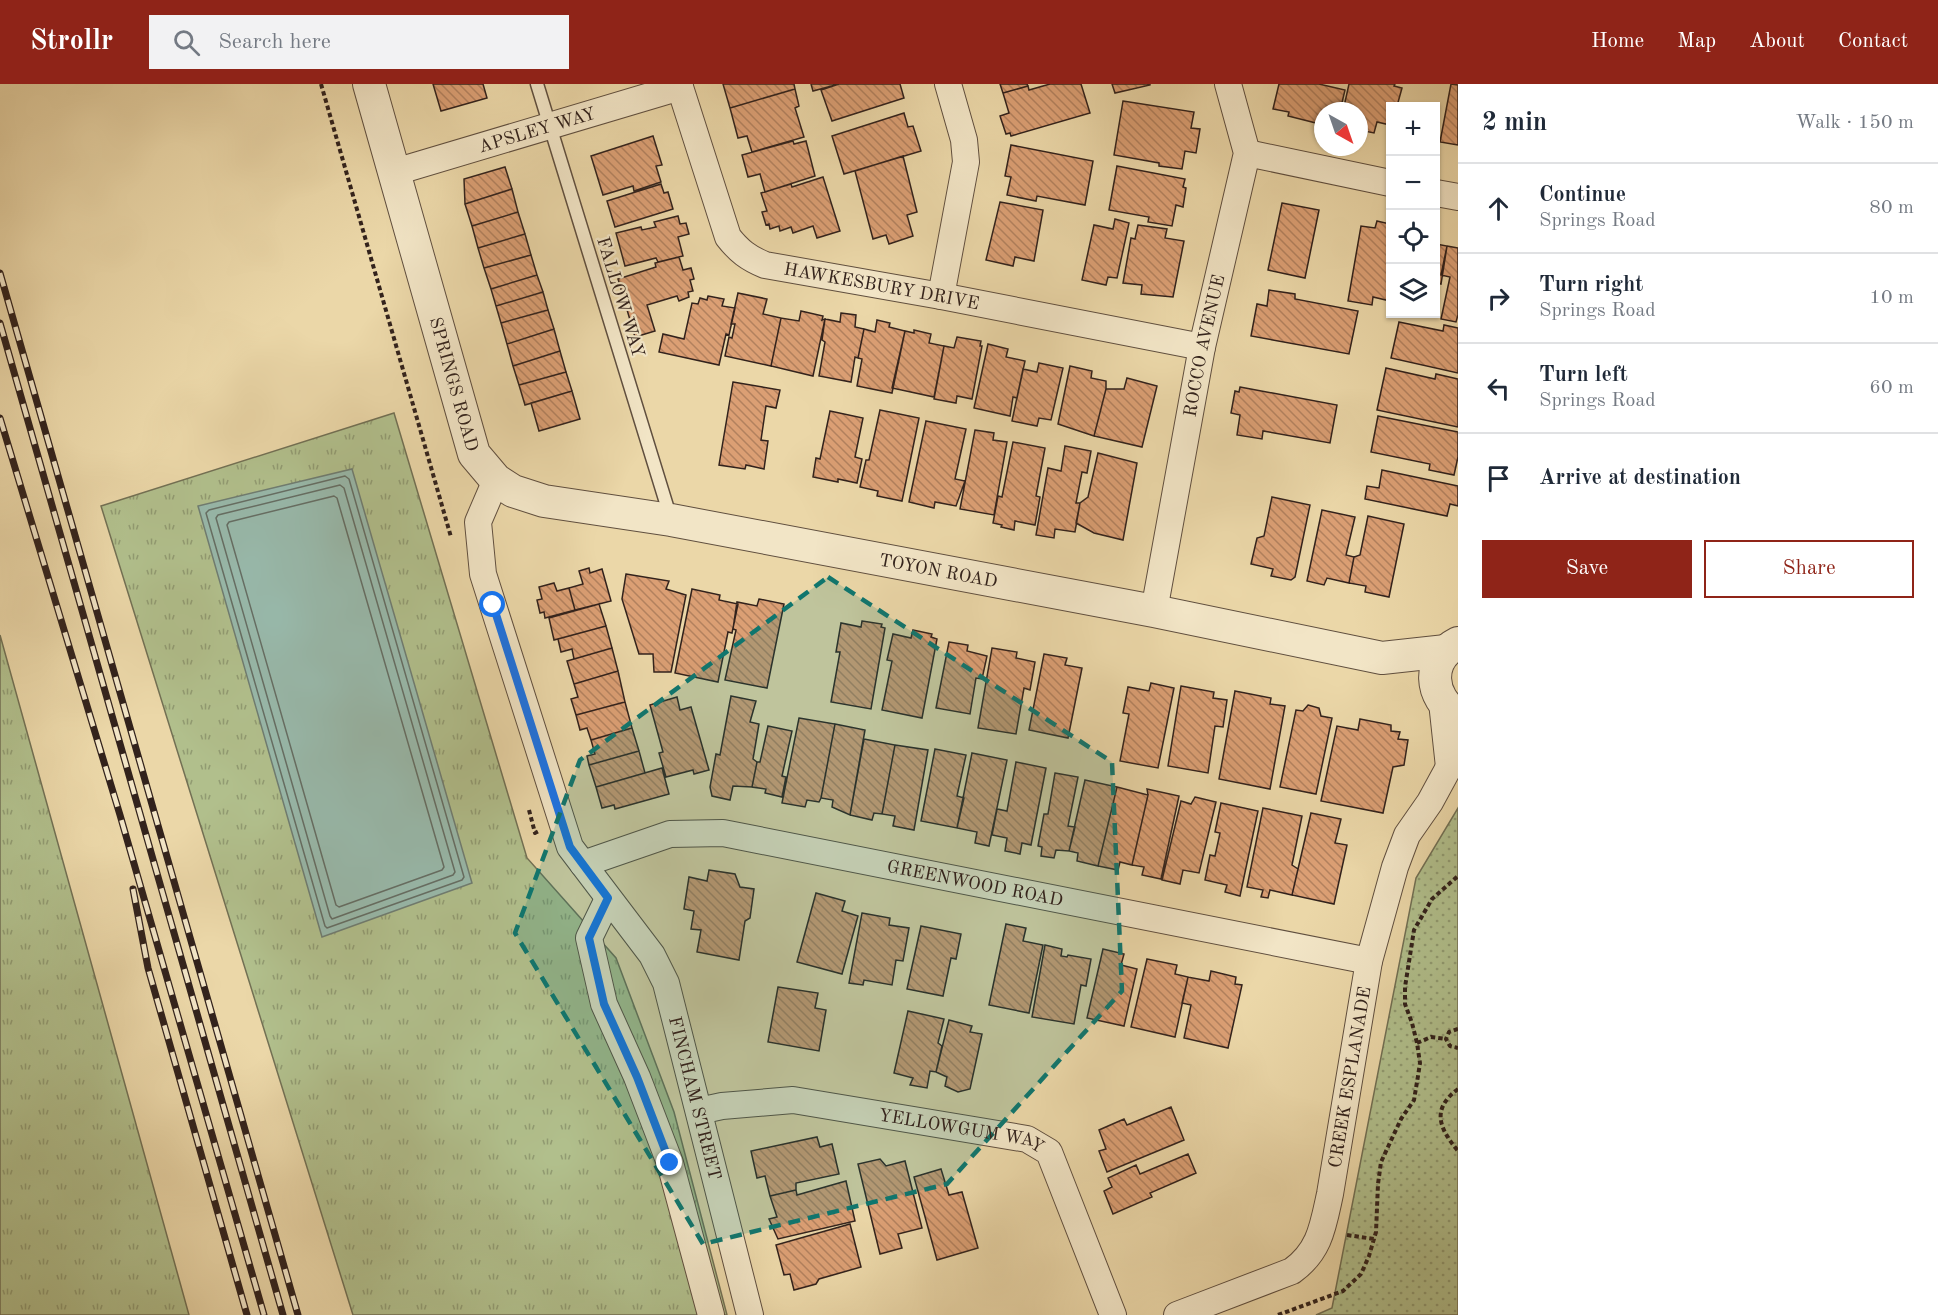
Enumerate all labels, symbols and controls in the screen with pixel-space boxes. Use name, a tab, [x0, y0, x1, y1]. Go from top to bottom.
search box	[149, 15, 569, 69]
icon: search	[170, 26, 203, 59]
text: Strollr	[30, 28, 113, 56]
text: Search here	[218, 31, 331, 53]
text: Home	[1591, 31, 1644, 52]
text: Map	[1677, 31, 1716, 52]
text: About	[1749, 31, 1805, 52]
text: Contact	[1838, 31, 1908, 52]
north arrow	[1314, 102, 1368, 156]
map controls	[1386, 102, 1440, 318]
button: +	[1386, 102, 1440, 156]
street label: APSLEY WAY	[476, 105, 598, 157]
text: 2 min	[1482, 110, 1547, 136]
text: Walk · 150 m	[1795, 113, 1914, 133]
button: −	[1386, 156, 1440, 210]
text: Continue	[1539, 184, 1626, 206]
icon: ahead	[1482, 192, 1515, 225]
text: 80 m	[1869, 198, 1914, 218]
button: locate	[1386, 210, 1440, 264]
text: Springs Road	[1539, 211, 1656, 231]
street label: FALLOW WAY	[593, 235, 647, 360]
street label: HAWKESBURY DRIVE	[782, 260, 981, 313]
button: layers	[1386, 264, 1440, 318]
street label: ROCCO AVENUE	[1181, 273, 1228, 418]
text: Turn right	[1539, 274, 1643, 296]
icon: right	[1482, 282, 1515, 315]
text: 10 m	[1869, 288, 1914, 308]
text: Springs Road	[1539, 301, 1656, 321]
street label: SPRINGS ROAD	[426, 315, 481, 454]
text: Turn left	[1539, 364, 1628, 386]
icon: left	[1482, 372, 1515, 405]
text: 60 m	[1869, 378, 1914, 398]
text: Springs Road	[1539, 391, 1656, 411]
icon: arrive	[1482, 462, 1515, 495]
text: Arrive at destination	[1539, 467, 1741, 489]
button: Save	[1482, 540, 1692, 598]
button: Share	[1704, 540, 1914, 598]
street label: TOYON ROAD	[877, 551, 999, 591]
route start	[479, 591, 505, 617]
street label: GREENWOOD ROAD	[885, 858, 1065, 910]
street label: CREEK ESPLANADE	[1327, 985, 1375, 1169]
street label: FINCHAM STREET	[665, 1015, 723, 1182]
street label: YELLOWGUM WAY	[877, 1106, 1047, 1157]
route end	[656, 1149, 682, 1175]

